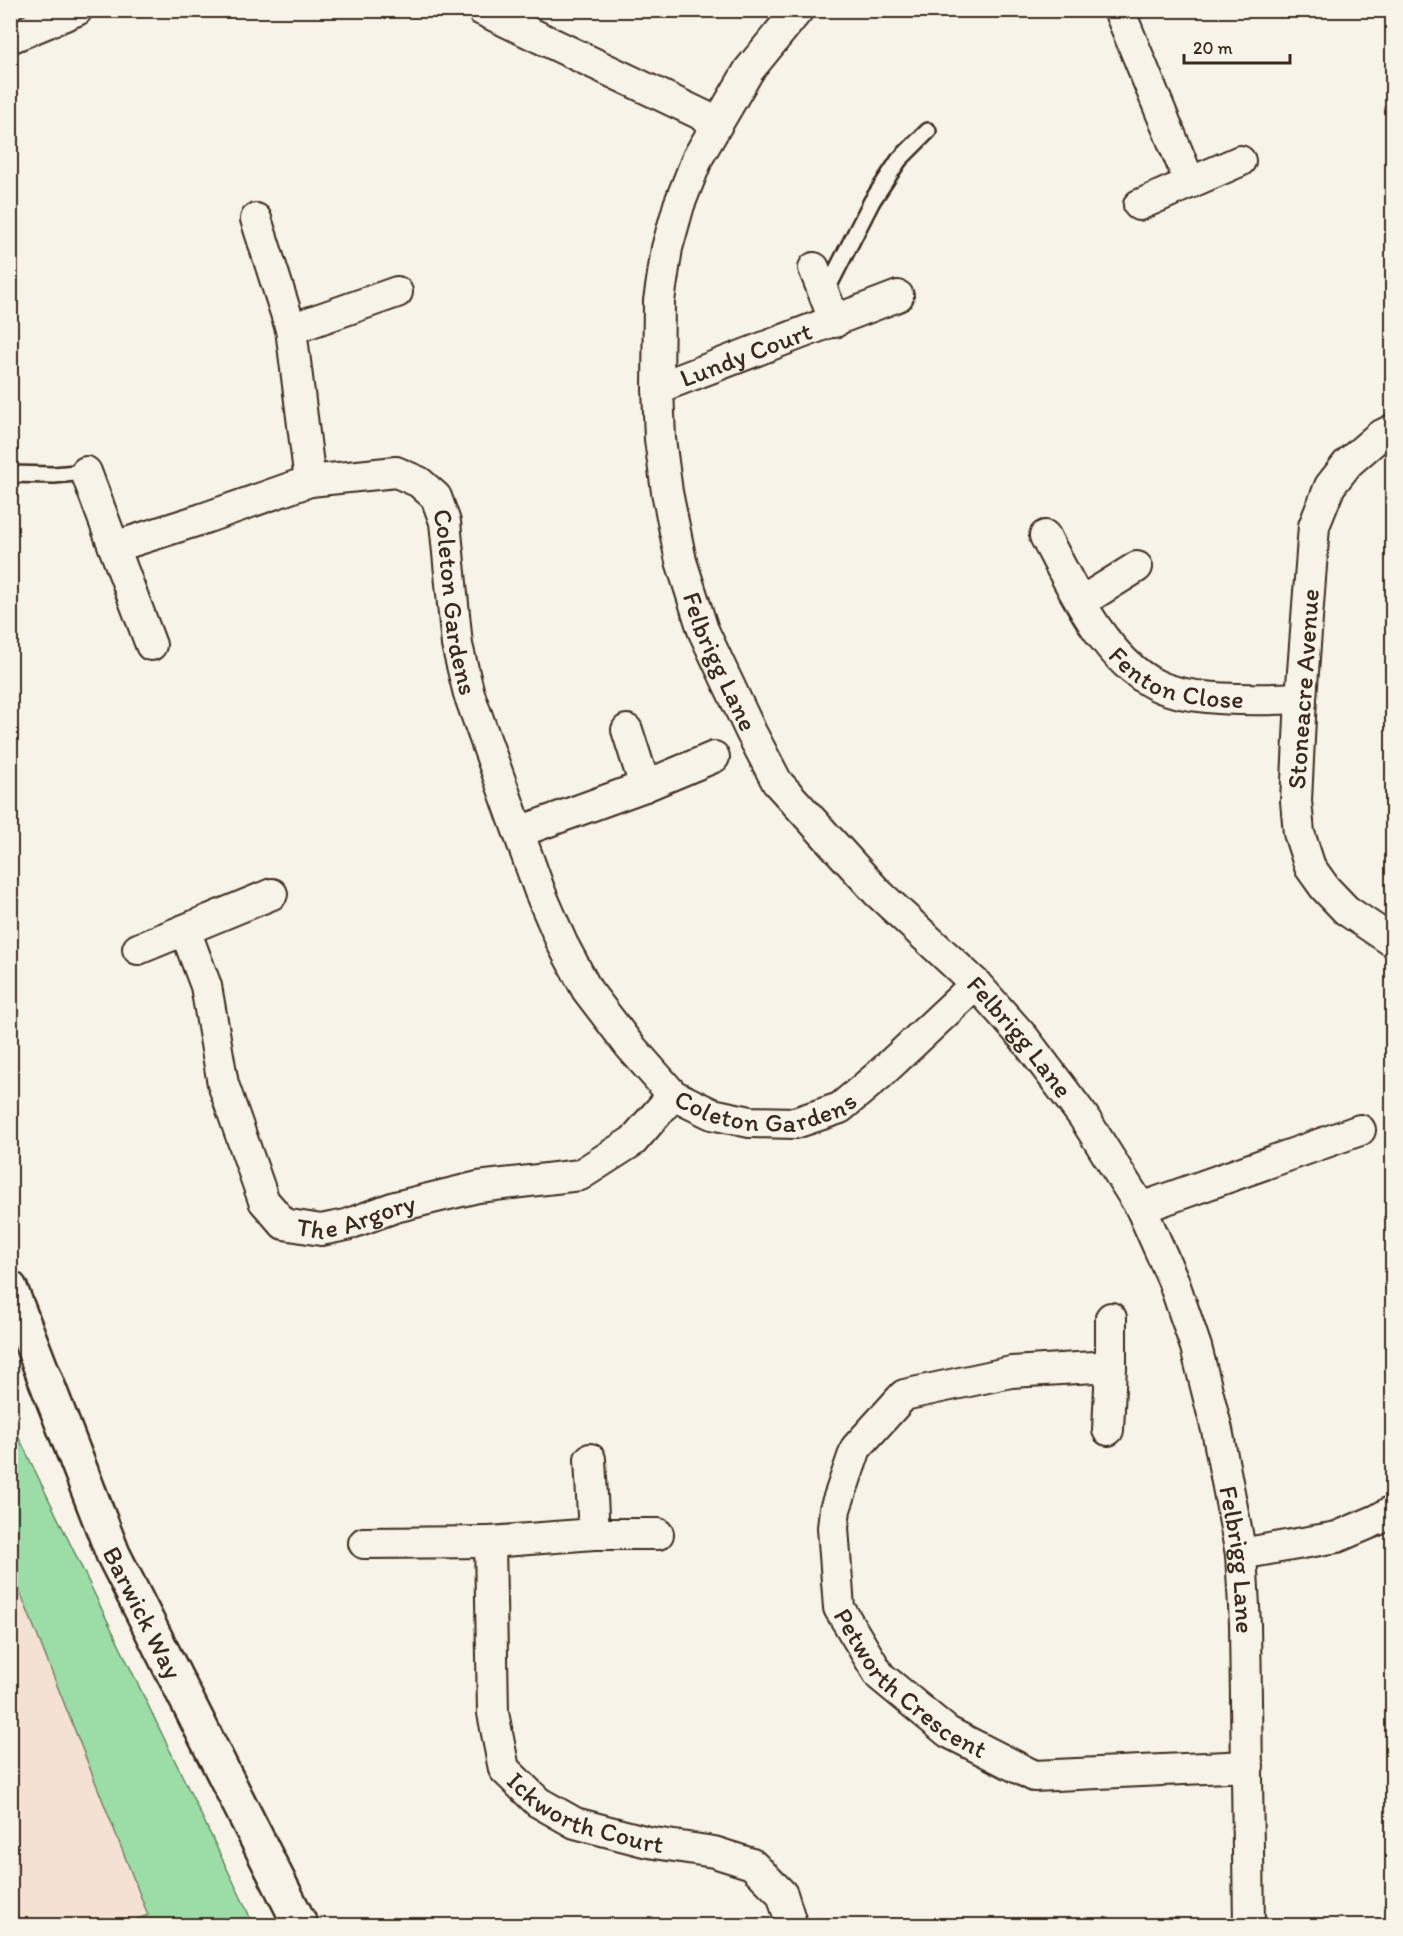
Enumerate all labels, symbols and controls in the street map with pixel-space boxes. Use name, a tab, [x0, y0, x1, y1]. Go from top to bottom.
scale bar	[1184, 27, 1290, 65]
text: 20 m	[1193, 37, 1233, 59]
street label: Lundy Court	[675, 315, 816, 394]
street label: Coleton Gardens	[425, 504, 485, 698]
street label: Felbrigg Lane	[676, 588, 764, 736]
street label: Stoneacre Avenue	[1280, 588, 1326, 790]
street label: Fenton Close	[1102, 640, 1244, 715]
street label: Felbrigg Lane	[960, 969, 1080, 1104]
street label: Coleton Gardens	[671, 1072, 859, 1104]
text: Coleton Gardens	[669, 1082, 863, 1139]
street label: The Argory	[294, 1187, 418, 1246]
street label: Felbrigg Lane	[1212, 1483, 1261, 1634]
street label: Barwick Way	[96, 1541, 190, 1684]
street label: Petworth Crescent	[827, 1602, 992, 1765]
street label: Ickworth Court	[500, 1765, 666, 1860]

